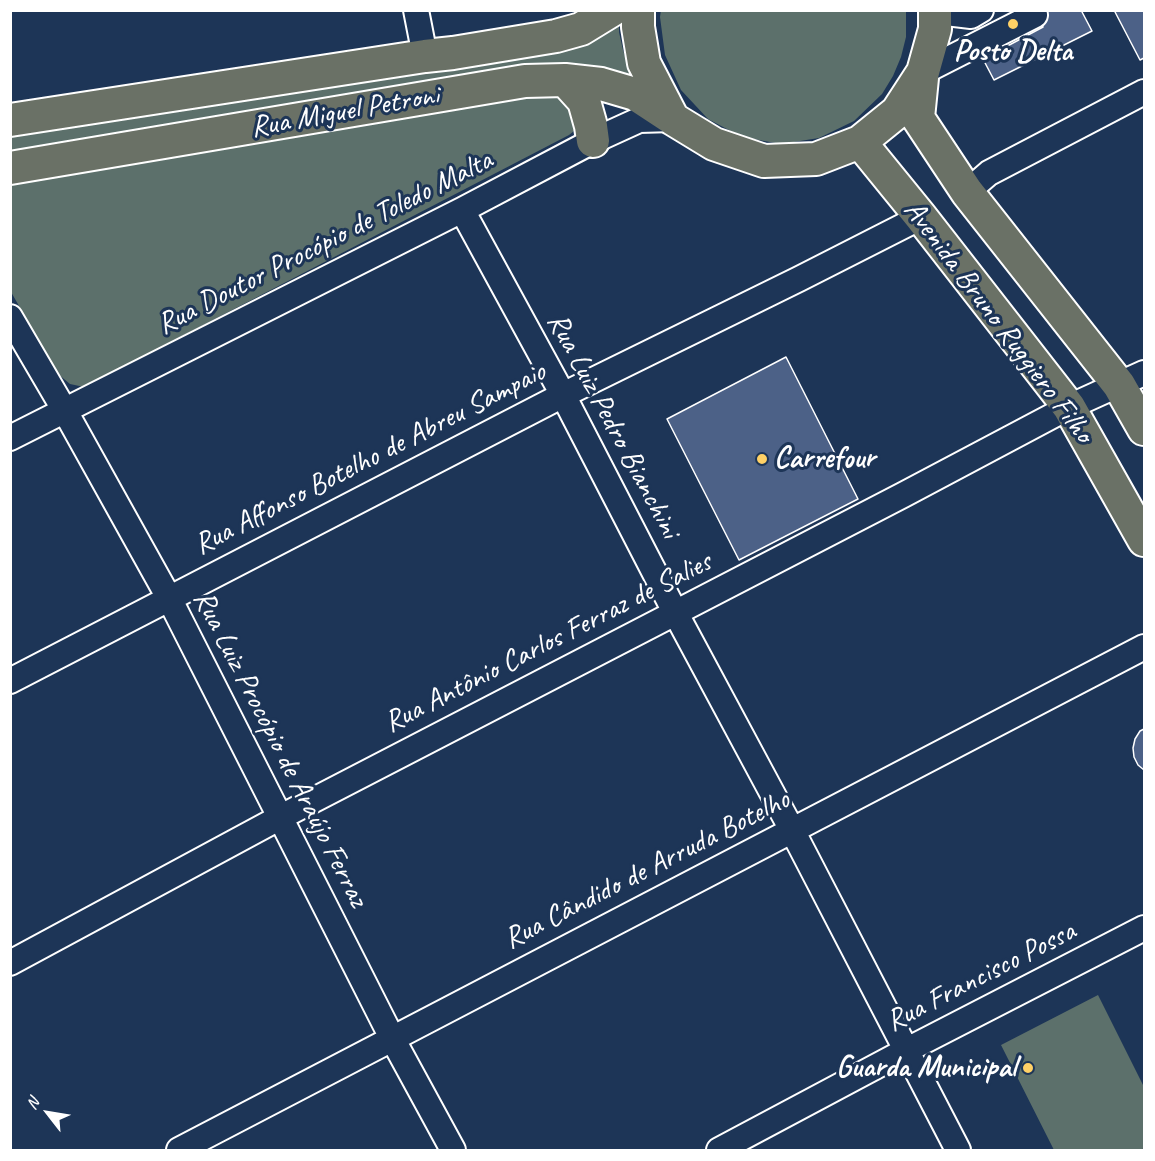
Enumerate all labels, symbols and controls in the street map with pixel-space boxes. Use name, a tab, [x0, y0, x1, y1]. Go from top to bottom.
marker: Posto Delta	[1006, 17, 1020, 31]
place label: Posto Delta	[954, 34, 1072, 70]
street label: Rua Miguel Petroni	[248, 78, 442, 146]
street label: Rua Doutor Procópio de Toledo Malta	[151, 143, 499, 343]
street label: Avenida Bruno Ruggiero Filho	[895, 194, 1101, 450]
street label: Rua Luiz Pedro Bianchini	[538, 307, 688, 545]
street label: Rua Affonso Botelho de Abreu Sampaio	[188, 354, 552, 564]
place label: Carrefour	[774, 441, 875, 477]
marker: Carrefour	[755, 452, 769, 466]
street label: Rua Antônio Carlos Ferraz de Salies	[378, 545, 718, 741]
street label: Rua Luiz Procópio de Araújo Ferraz	[184, 585, 376, 913]
street label: Rua Cândido de Arruda Botelho	[498, 782, 796, 958]
street label: Rua Francisco Possa	[880, 914, 1082, 1040]
place label: Guarda Municipal	[836, 1050, 1016, 1086]
marker: Guarda Municipal	[1021, 1061, 1035, 1075]
north arrow	[18, 1083, 78, 1143]
text: N	[21, 1094, 44, 1113]

